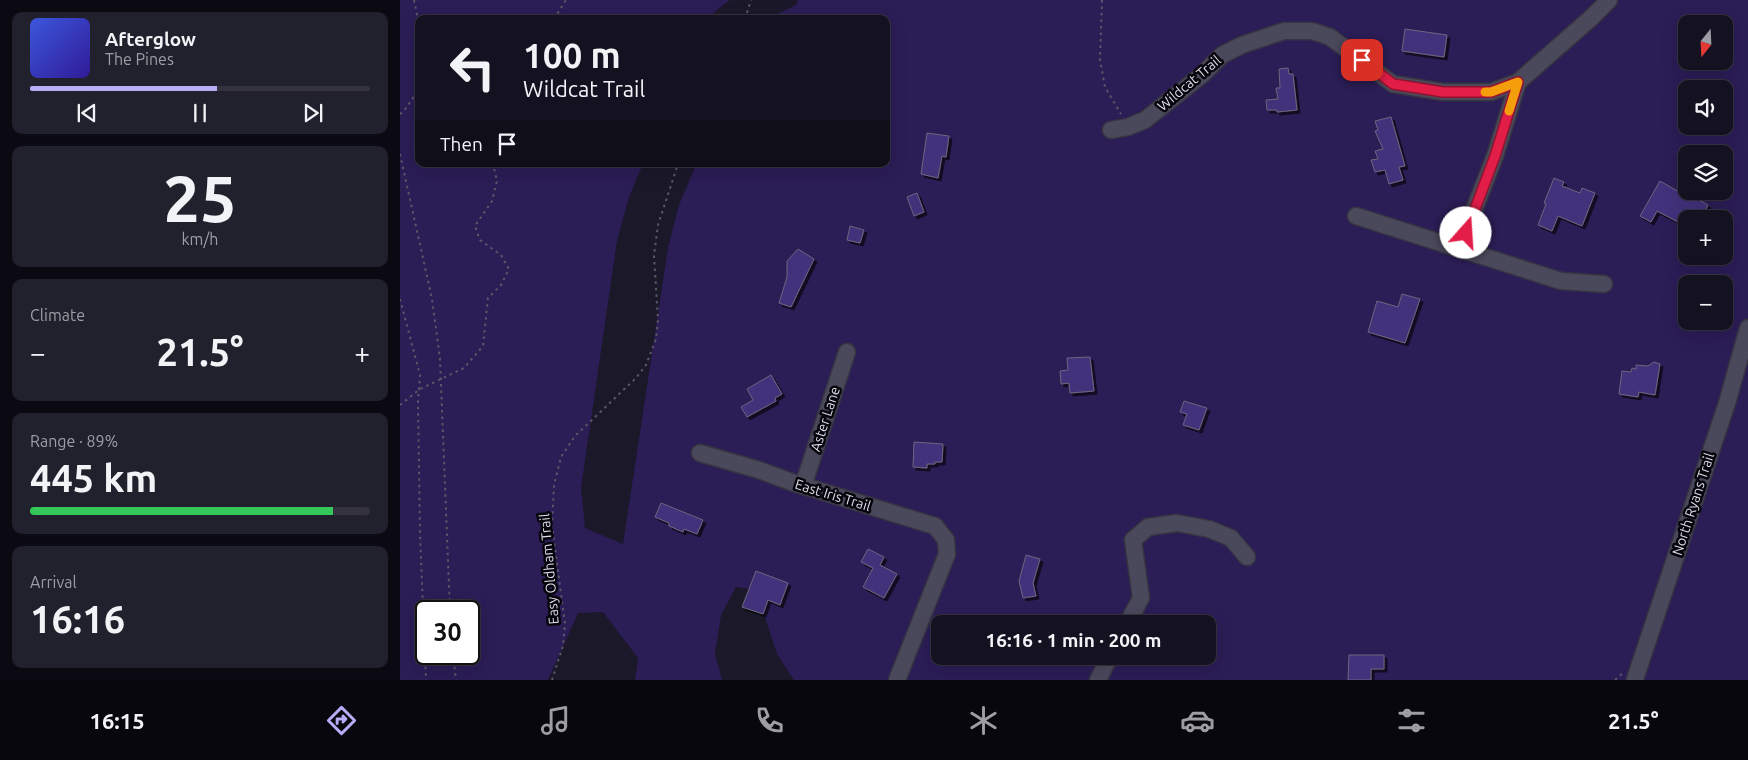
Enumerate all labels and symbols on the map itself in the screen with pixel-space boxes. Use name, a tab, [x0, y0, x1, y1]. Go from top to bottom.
north arrow	[1678, 15, 1732, 70]
pin	[1341, 39, 1383, 81]
street label: Wildcat Trail	[1154, 52, 1224, 114]
position arrow	[1439, 206, 1491, 258]
street label: Aster Lane	[807, 385, 843, 453]
street label: North Ryans Trail	[1669, 450, 1717, 557]
street label: East Iris Trail	[793, 476, 873, 514]
street label: Easy Oldham Trail	[536, 513, 562, 625]
speed limit sign: 30	[415, 600, 480, 665]

